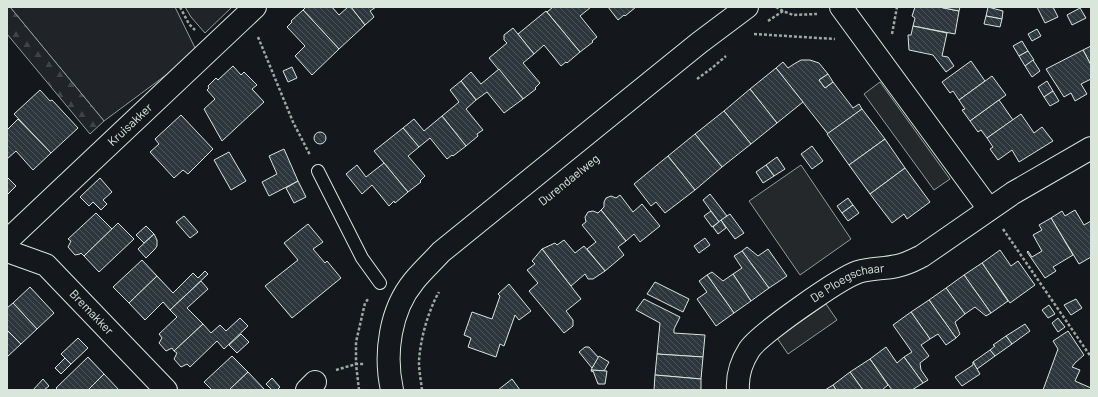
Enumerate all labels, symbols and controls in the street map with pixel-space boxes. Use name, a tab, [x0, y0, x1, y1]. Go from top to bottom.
street label: Kruisakker	[104, 99, 155, 148]
street label: Durendaelweg	[535, 151, 601, 208]
street label: De Ploegschaar	[807, 260, 885, 305]
street label: Bremakker	[67, 286, 117, 337]

